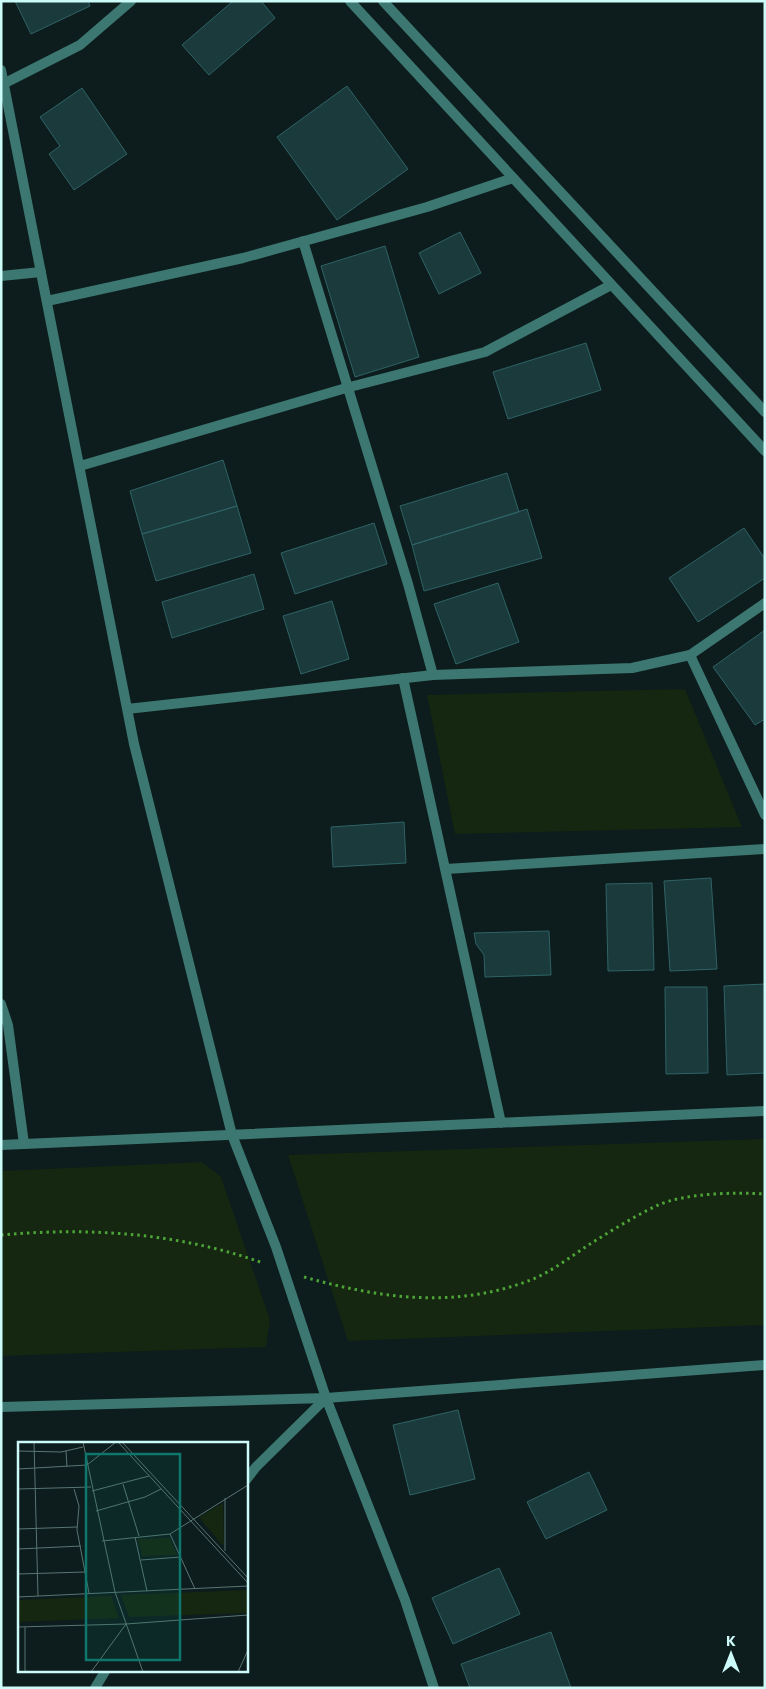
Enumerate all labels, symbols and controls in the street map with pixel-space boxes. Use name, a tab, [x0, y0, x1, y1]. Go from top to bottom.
inset map	[18, 1442, 248, 1672]
north arrow	[706, 1629, 756, 1679]
text: K	[726, 1632, 736, 1649]

